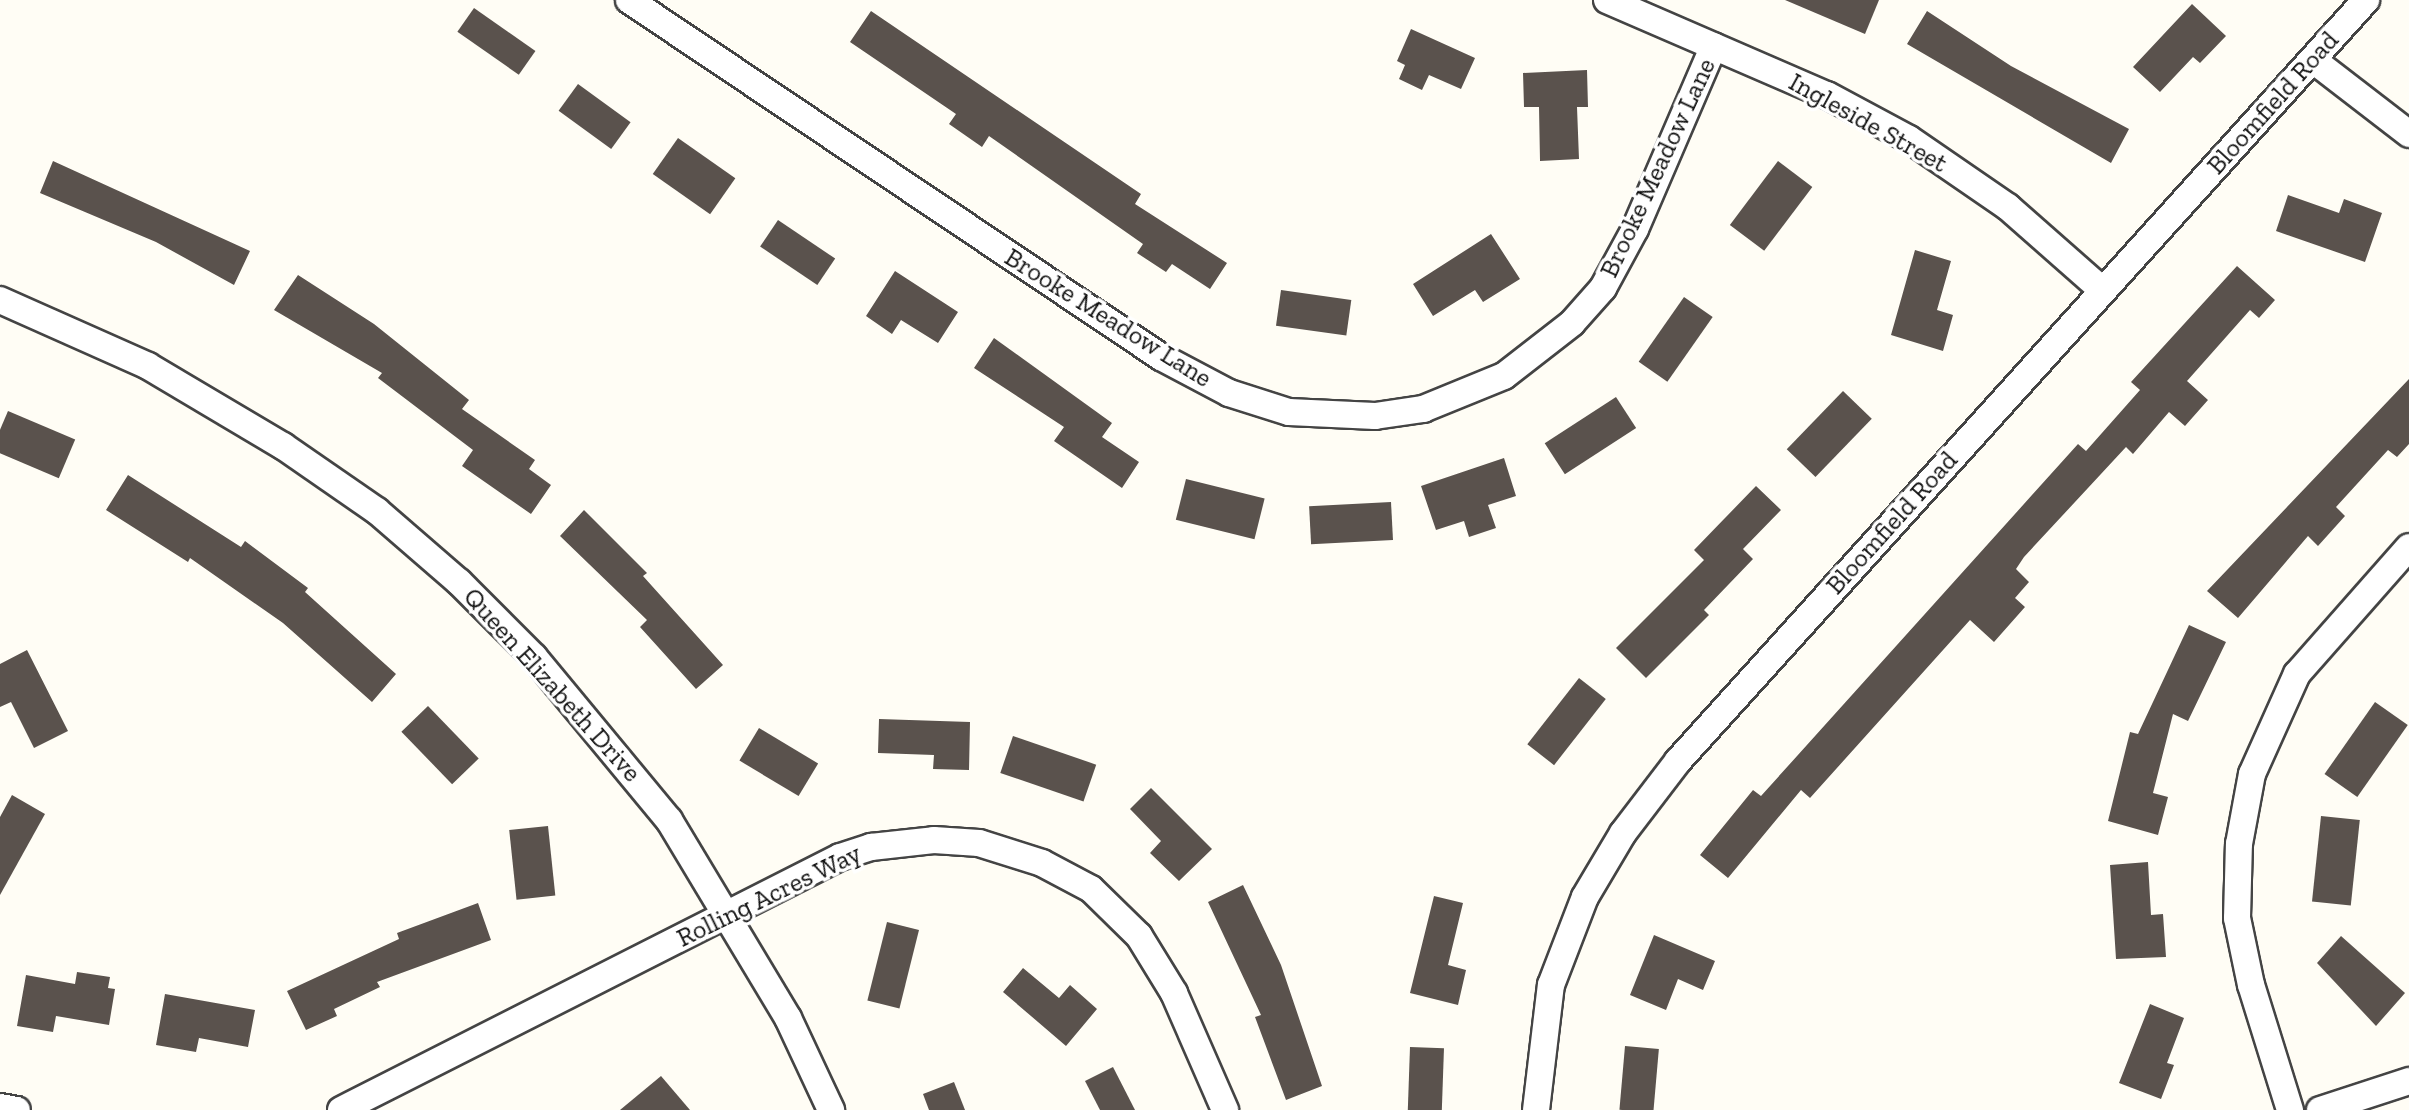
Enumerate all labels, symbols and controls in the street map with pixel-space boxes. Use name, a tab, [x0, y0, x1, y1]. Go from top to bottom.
street label: Bloomfield Road	[2201, 25, 2345, 181]
street label: Brooke Meadow Lane	[1593, 53, 1723, 283]
street label: Ingleside Street	[1783, 67, 1953, 179]
street label: Brooke Meadow Lane	[999, 242, 1217, 394]
street label: Bloomfield Road	[1820, 445, 1964, 601]
street label: Queen Elizabeth Drive	[457, 581, 647, 789]
street label: Rolling Acres Way	[671, 838, 867, 954]

